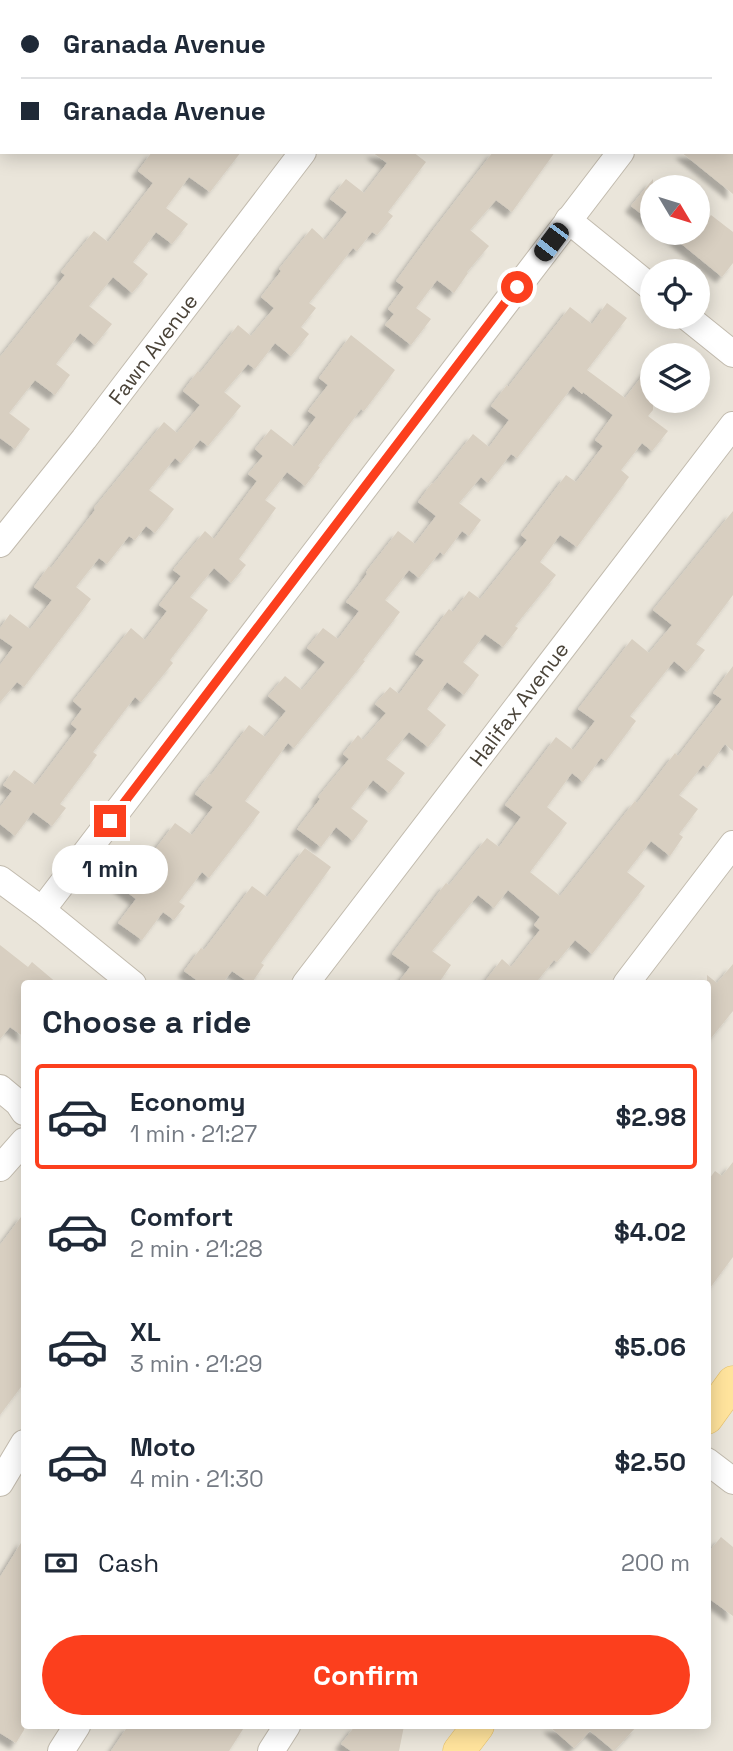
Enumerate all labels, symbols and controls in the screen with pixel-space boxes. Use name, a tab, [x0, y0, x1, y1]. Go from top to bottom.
text: Granada Avenue	[63, 27, 266, 61]
text: Granada Avenue	[63, 94, 266, 128]
north arrow	[640, 175, 710, 245]
map controls	[640, 175, 710, 413]
car	[530, 219, 573, 265]
button: locate	[640, 259, 710, 329]
route start	[501, 271, 533, 303]
street label: Fawn Avenue	[102, 288, 204, 410]
button: layers	[640, 343, 710, 413]
street label: Halifax Avenue	[463, 636, 575, 772]
route end	[94, 805, 126, 837]
callout: 1 min	[52, 846, 168, 894]
text: 1 min	[82, 854, 138, 884]
text: Choose a ride	[42, 1002, 252, 1042]
icon: car	[46, 1085, 109, 1148]
text: Economy	[130, 1085, 246, 1119]
text: $2.98	[615, 1100, 686, 1134]
text: 1 min · 21:27	[130, 1119, 257, 1149]
icon: car	[46, 1200, 109, 1263]
text: Comfort	[130, 1200, 233, 1234]
text: $4.02	[614, 1215, 686, 1249]
text: 2 min · 21:28	[130, 1234, 263, 1264]
icon: car	[46, 1315, 109, 1378]
text: XL	[130, 1315, 161, 1349]
text: $5.06	[614, 1330, 686, 1364]
text: 3 min · 21:29	[130, 1349, 263, 1379]
icon: car	[46, 1430, 109, 1493]
text: Moto	[130, 1430, 196, 1464]
text: $2.50	[615, 1445, 686, 1479]
text: 4 min · 21:30	[130, 1464, 264, 1494]
icon: cash	[42, 1544, 80, 1582]
text: Cash	[98, 1546, 159, 1580]
text: 200 m	[621, 1548, 690, 1578]
button: Confirm	[42, 1635, 690, 1715]

